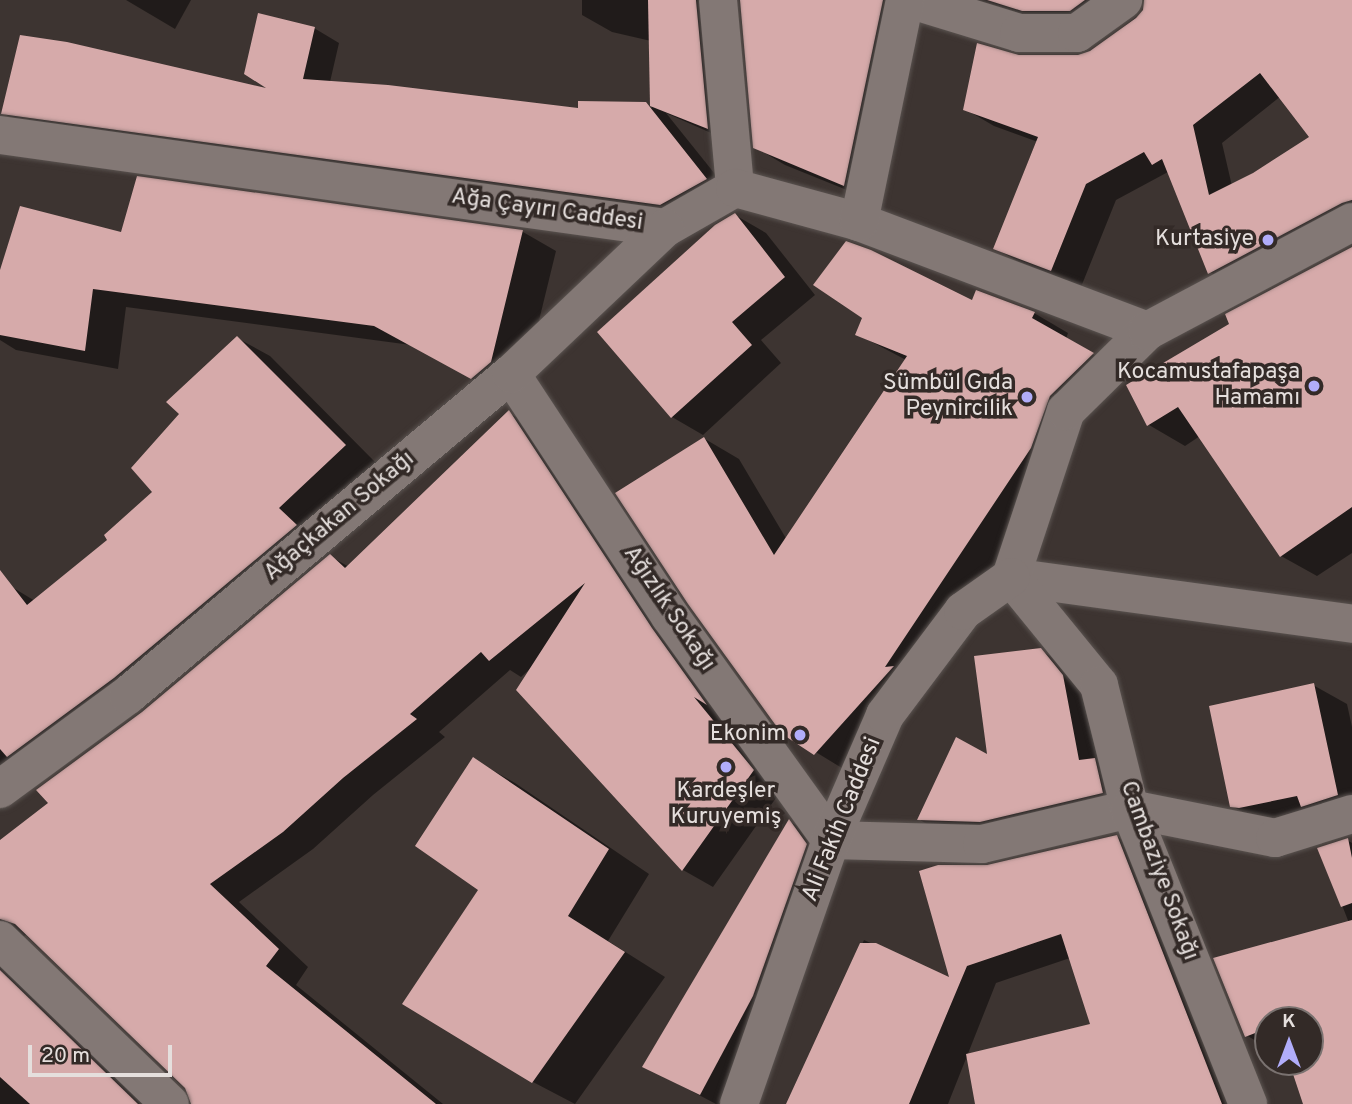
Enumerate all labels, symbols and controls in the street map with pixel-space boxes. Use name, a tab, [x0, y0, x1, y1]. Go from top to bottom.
street label: Ağa Çayırı Caddesi	[449, 184, 645, 238]
place label: Kurtasiye	[1155, 226, 1254, 254]
marker: Kurtasiye	[1260, 232, 1276, 248]
place label: Kocamustafapaşa Hamamı	[1117, 359, 1300, 413]
place label: Sümbül Gıda Peynircilik	[883, 370, 1013, 424]
marker: Kocamustafapaşa Hamamı	[1306, 378, 1322, 394]
marker: Sümbül Gıda Peynircilik	[1019, 389, 1035, 405]
street label: Ağaçkakan Sokağı	[259, 446, 421, 588]
street label: Ağızlık Sokağı	[616, 541, 720, 677]
place label: Ekonim	[710, 721, 786, 749]
marker: Ekonim	[792, 727, 808, 743]
street label: Ali Fakih Caddesi	[798, 734, 888, 906]
marker: Kardeşler Kuruyemiş	[718, 759, 734, 775]
place label: Kardeşler Kuruyemiş	[671, 778, 781, 832]
street label: Cambaziye Sokağı	[1113, 778, 1203, 964]
north arrow	[1254, 1006, 1324, 1076]
text: K	[1282, 1010, 1296, 1034]
scale bar	[32, 1030, 175, 1074]
text: 20 m	[41, 1043, 90, 1070]

